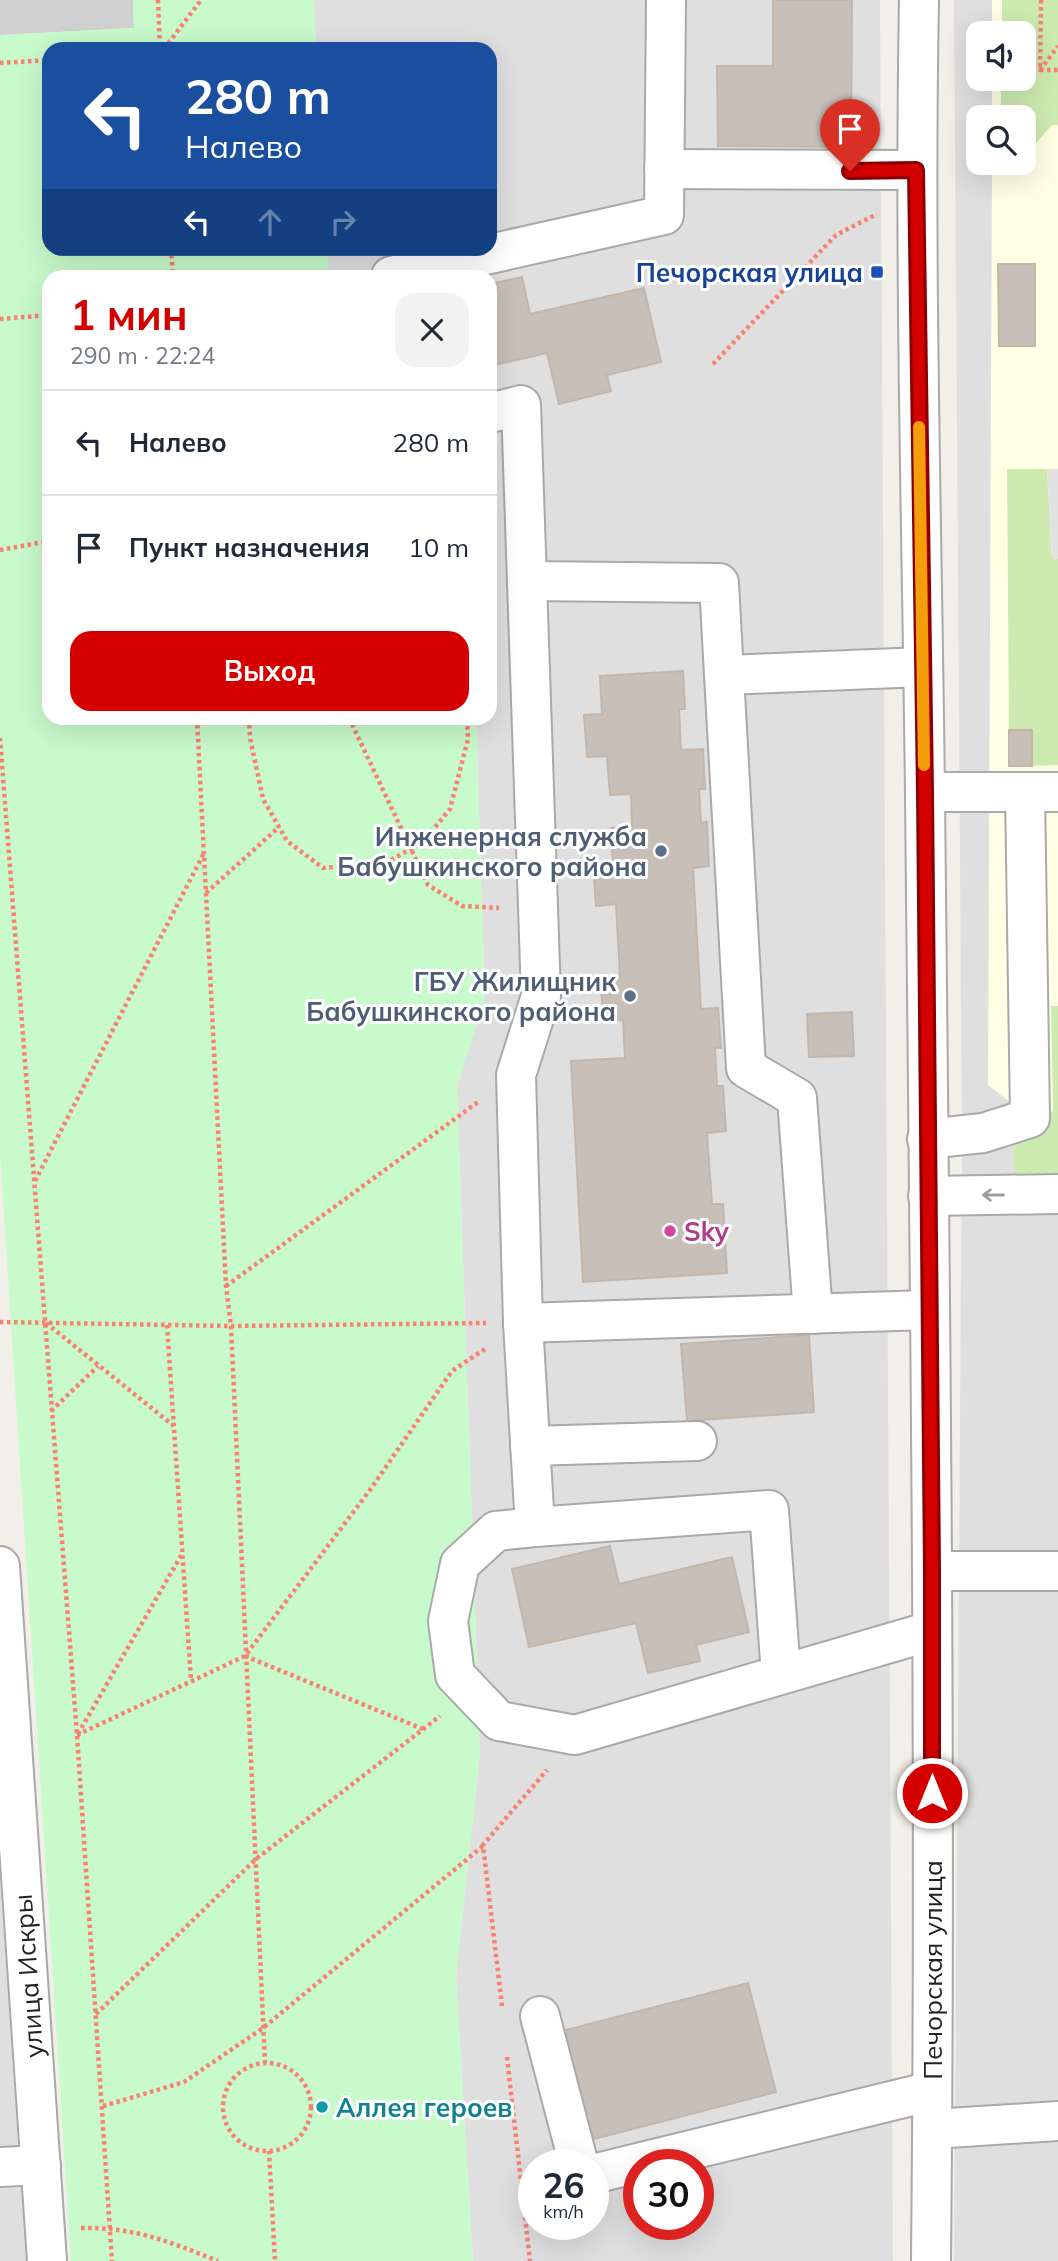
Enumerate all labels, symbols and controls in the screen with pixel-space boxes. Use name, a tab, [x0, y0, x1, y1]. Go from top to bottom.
map controls	[966, 21, 1036, 175]
button: sound	[966, 21, 1036, 91]
text: 280 m	[185, 65, 331, 126]
icon: left	[70, 70, 161, 161]
pin	[820, 99, 880, 171]
button: search	[966, 105, 1036, 175]
icon: arrive	[831, 110, 869, 148]
text: Налево	[185, 126, 302, 166]
icon: left	[178, 203, 216, 241]
icon: ahead	[251, 203, 289, 241]
icon: right	[324, 203, 362, 241]
place label: Печорская улица	[636, 256, 863, 289]
marker: Печорская улица	[869, 264, 885, 280]
text: 1 мин	[70, 288, 188, 341]
button: close	[395, 293, 469, 367]
text: 290 m · 22:24	[70, 341, 215, 370]
icon: left	[70, 424, 108, 462]
text: Налево	[129, 426, 227, 459]
text: 280 m	[393, 426, 469, 459]
icon: arrive	[70, 529, 108, 567]
text: Пункт назначения	[129, 531, 370, 564]
text: 10 m	[408, 531, 469, 564]
button: Выход	[70, 631, 469, 711]
place label: Инженерная служба Бабушкинского района	[337, 820, 647, 883]
marker: Инженерная служба Бабушкинского района	[653, 843, 669, 859]
place label: ГБУ Жилищник Бабушкинского района	[306, 965, 616, 1028]
marker: ГБУ Жилищник Бабушкинского района	[622, 988, 638, 1004]
one-way arrow	[982, 1188, 1005, 1202]
place label: Sky	[684, 1215, 730, 1248]
marker: Sky	[662, 1223, 678, 1239]
position arrow	[895, 1756, 969, 1830]
street label: Печорская улица	[916, 1860, 949, 2080]
street label: улица Искры	[6, 1893, 50, 2059]
place label: Аллея героев	[336, 2091, 512, 2124]
marker: Аллея героев	[314, 2099, 330, 2115]
speed limit sign: 30	[623, 2149, 714, 2240]
text: 26	[542, 2163, 585, 2207]
text: km/h	[543, 2200, 584, 2223]

